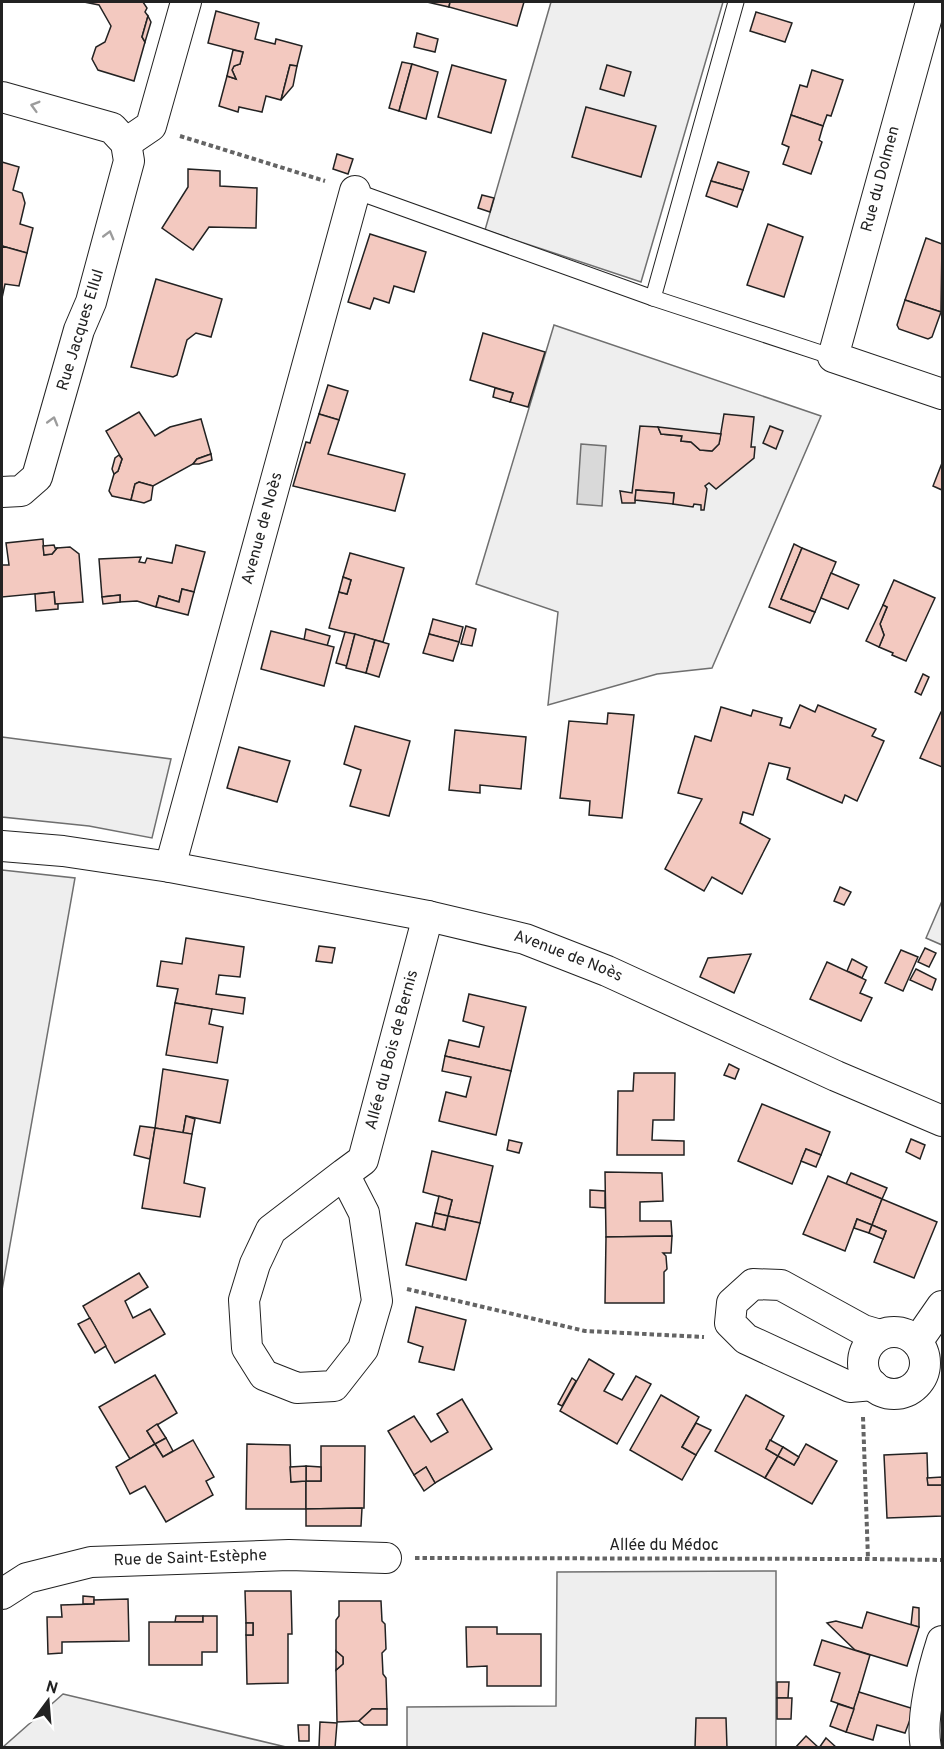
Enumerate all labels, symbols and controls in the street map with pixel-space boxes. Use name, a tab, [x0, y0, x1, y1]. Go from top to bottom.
one-way arrow	[30, 101, 40, 114]
street label: Rue du Dolmen	[857, 124, 905, 234]
one-way arrow	[102, 230, 115, 240]
street label: Rue Jacques Ellul	[53, 267, 109, 393]
one-way arrow	[46, 416, 58, 427]
street label: Avenue de Noès	[238, 470, 288, 587]
street label: Avenue de Noès	[512, 927, 626, 987]
street label: Allée du Bois de Bernis	[361, 968, 423, 1132]
street label: Allée du Médoc	[609, 1536, 719, 1556]
street label: Rue de Saint-Estèphe	[113, 1546, 267, 1571]
north arrow	[18, 1671, 78, 1731]
text: N	[43, 1677, 60, 1700]

